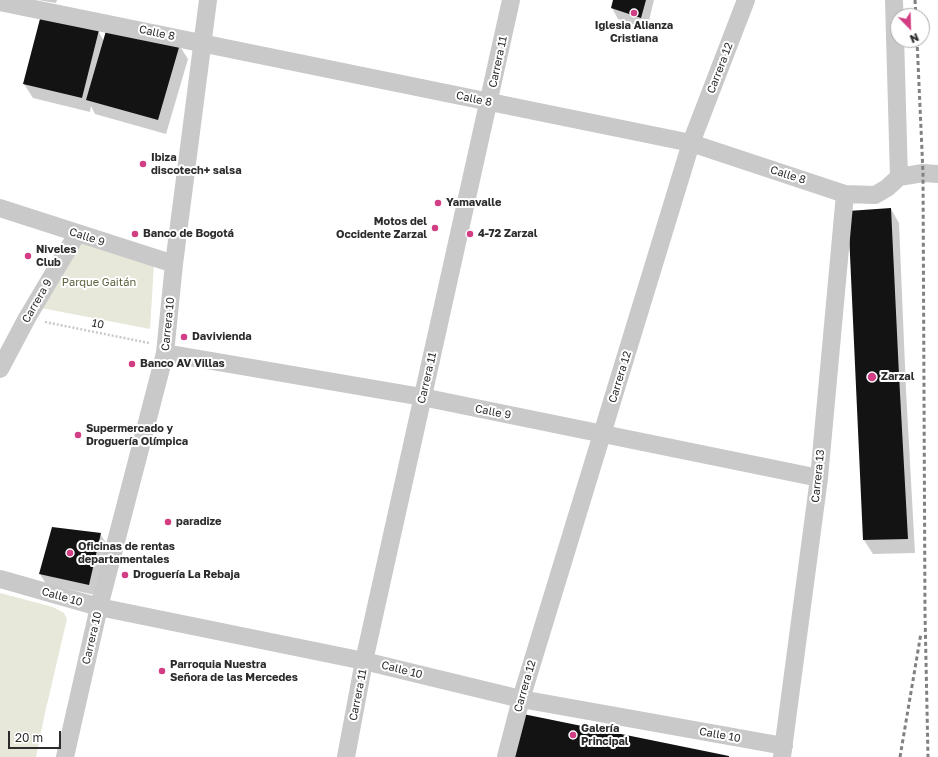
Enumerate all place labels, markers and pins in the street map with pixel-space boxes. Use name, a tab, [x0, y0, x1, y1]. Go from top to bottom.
marker: Iglesia Alianza Cristiana	[629, 8, 639, 18]
place label: Iglesia Alianza Cristiana	[595, 19, 673, 45]
place label: Ibiza discotech+ salsa	[151, 151, 242, 177]
marker: Ibiza discotech+ salsa	[138, 159, 148, 169]
place label: Yamavalle	[446, 196, 501, 210]
marker: Yamavalle	[433, 198, 443, 208]
place label: Motos del Occidente Zarzal	[336, 215, 427, 241]
marker: Motos del Occidente Zarzal	[430, 223, 440, 233]
place label: Banco de Bogotá	[143, 227, 234, 241]
place label: 4-72 Zarzal	[478, 227, 537, 241]
marker: Banco de Bogotá	[130, 229, 140, 239]
marker: 4-72 Zarzal	[465, 229, 475, 239]
place label: Niveles Club	[36, 243, 77, 269]
marker: Niveles Club	[23, 251, 33, 261]
place label: Davivienda	[192, 330, 252, 344]
marker: Davivienda	[179, 332, 189, 342]
place label: Banco AV Villas	[140, 357, 225, 371]
marker: Banco AV Villas	[127, 359, 137, 369]
place label: Zarzal	[881, 370, 914, 384]
marker: Zarzal	[866, 371, 878, 383]
place label: Supermercado y Droguería Olímpica	[86, 422, 188, 448]
marker: Supermercado y Droguería Olímpica	[73, 430, 83, 440]
place label: paradize	[176, 515, 221, 529]
marker: paradize	[163, 517, 173, 527]
place label: Oficinas de rentas departamentales	[78, 540, 175, 566]
marker: Oficinas de rentas departamentales	[65, 548, 75, 558]
place label: Droguería La Rebaja	[133, 568, 240, 582]
marker: Droguería La Rebaja	[120, 570, 130, 580]
place label: Parroquia Nuestra Señora de las Mercedes	[170, 658, 298, 684]
marker: Parroquia Nuestra Señora de las Mercedes	[157, 666, 167, 676]
place label: Galería Principal	[581, 722, 628, 748]
marker: Galería Principal	[568, 730, 578, 740]

